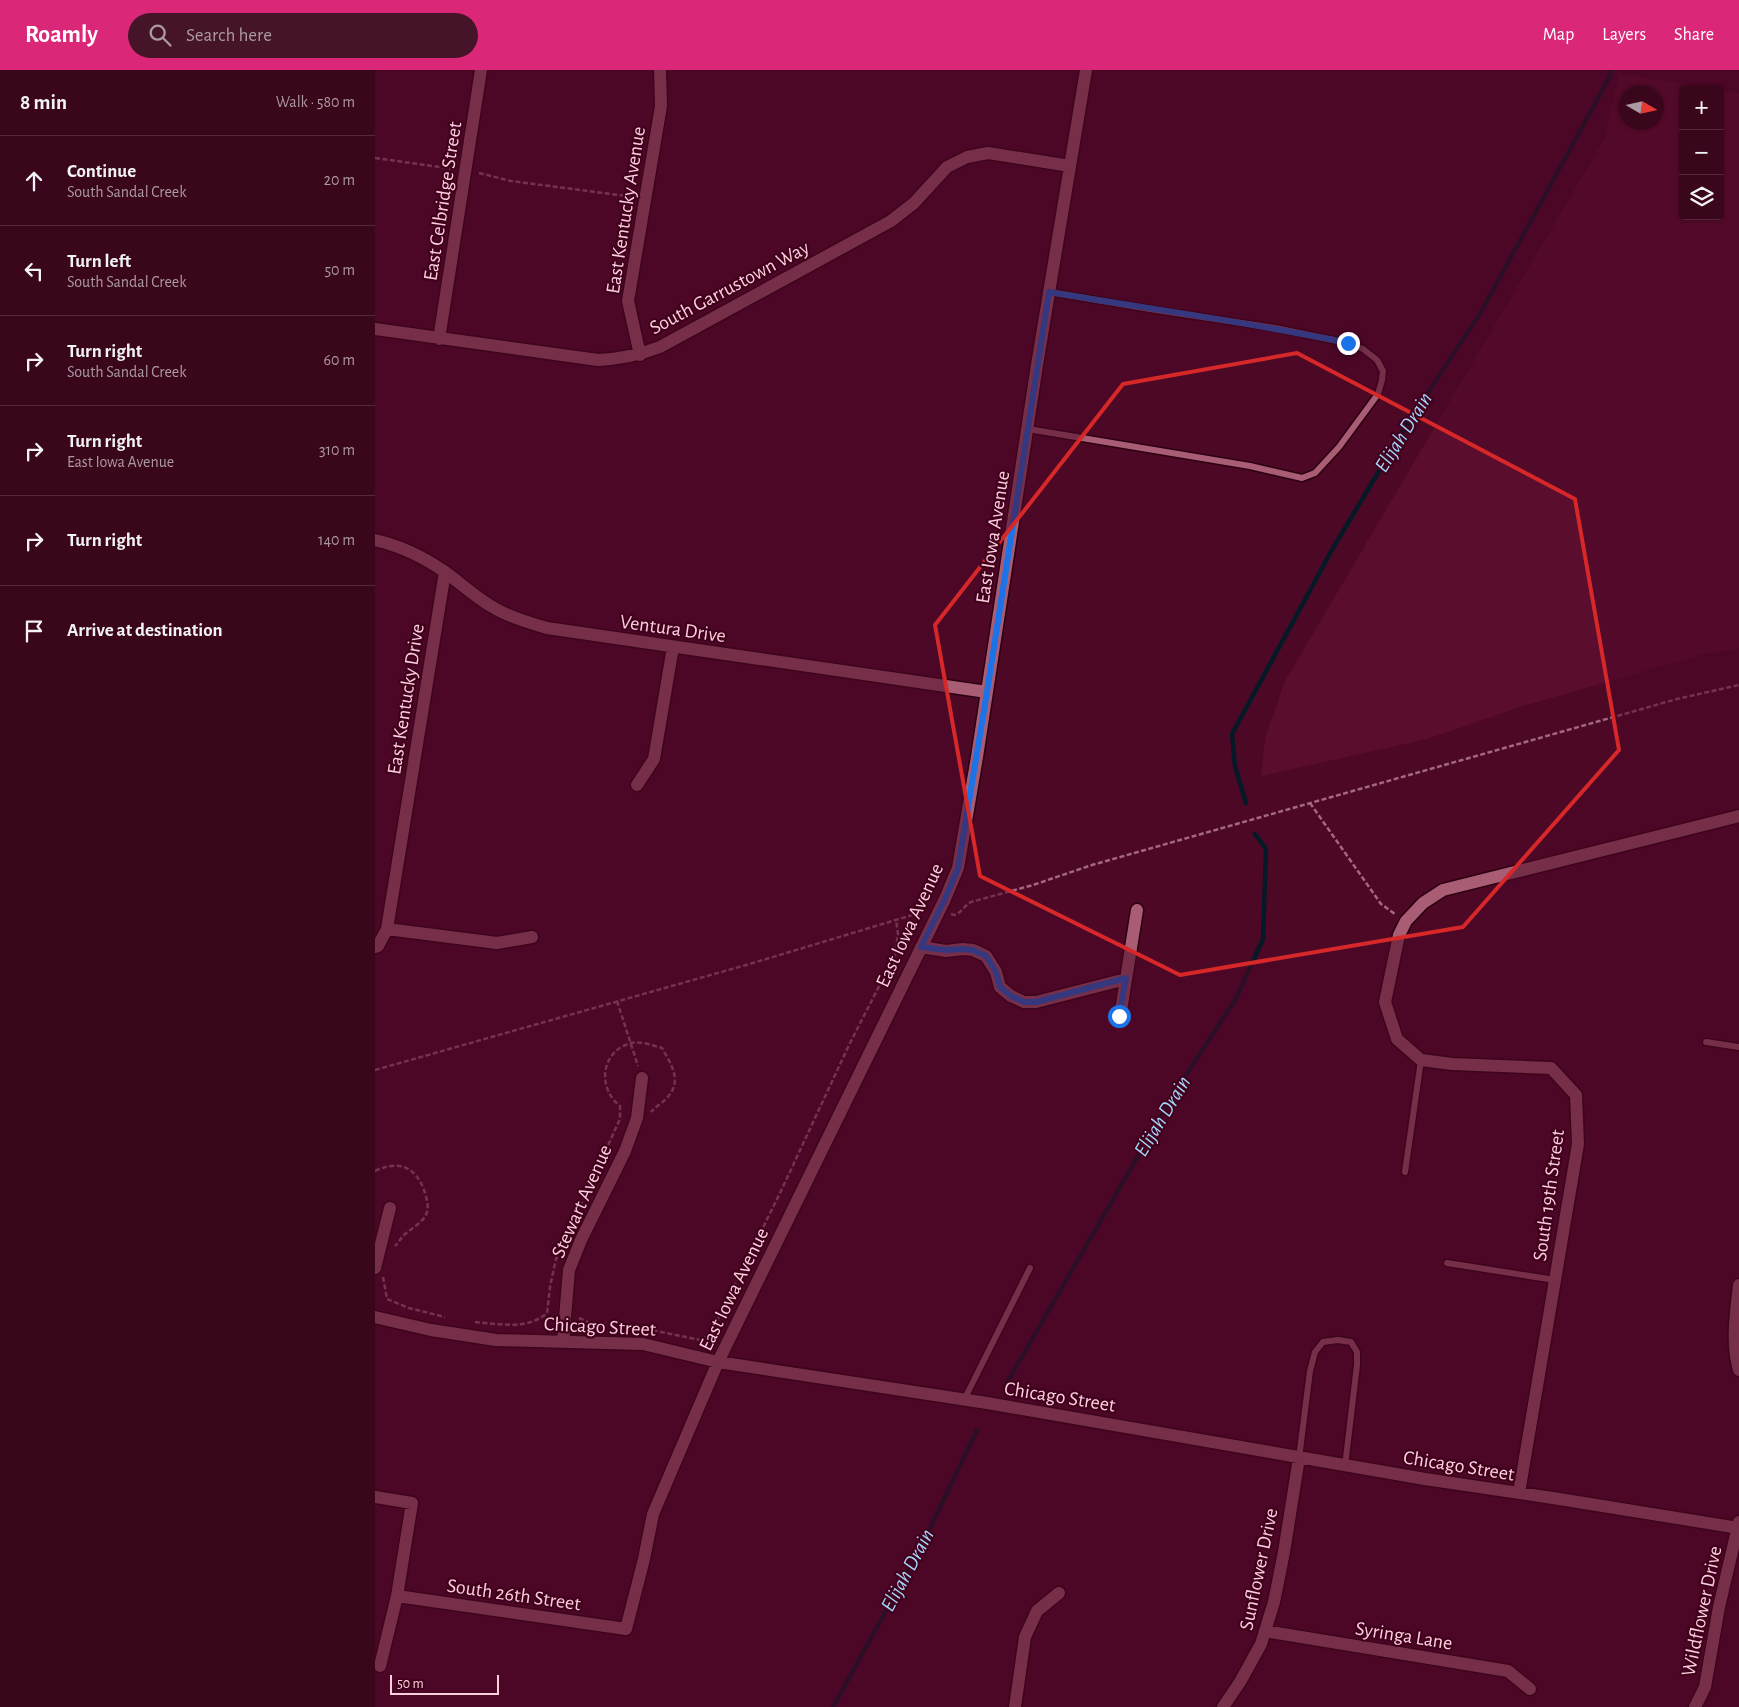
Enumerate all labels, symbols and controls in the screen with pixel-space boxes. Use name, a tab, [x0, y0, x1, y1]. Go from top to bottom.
search box	[128, 13, 478, 58]
icon: search	[146, 21, 174, 49]
text: Roamly	[25, 23, 98, 47]
text: Search here	[186, 26, 272, 45]
text: Map	[1543, 26, 1574, 44]
text: Layers	[1602, 26, 1646, 44]
text: Share	[1674, 26, 1714, 44]
north arrow	[1619, 85, 1664, 130]
map controls	[1679, 85, 1724, 220]
button: +	[1679, 85, 1724, 130]
text: 8 min	[20, 92, 67, 113]
text: Walk · 580 m	[276, 94, 355, 110]
street label: East Celbridge Street	[421, 120, 466, 282]
street label: East Kentucky Avenue	[603, 125, 649, 295]
button: −	[1679, 130, 1724, 175]
text: Continue	[67, 162, 136, 181]
icon: ahead	[20, 167, 48, 195]
text: 20 m	[324, 172, 355, 188]
button: layers	[1679, 175, 1724, 220]
text: South Sandal Creek	[67, 184, 187, 200]
street label: South Garrustown Way	[646, 237, 813, 338]
text: Turn left	[67, 252, 131, 271]
icon: left	[20, 257, 48, 285]
text: 50 m	[324, 262, 355, 278]
text: South Sandal Creek	[67, 274, 187, 290]
route end	[1337, 332, 1360, 355]
text: Turn right	[67, 342, 142, 361]
icon: right	[20, 347, 48, 375]
text: 60 m	[324, 352, 355, 368]
text: South Sandal Creek	[67, 364, 187, 380]
water label: Elijah Drain	[1371, 389, 1436, 476]
text: Turn right	[67, 432, 142, 451]
icon: right	[20, 437, 48, 465]
text: 310 m	[319, 442, 355, 458]
text: East Iowa Avenue	[67, 454, 174, 470]
street label: East Iowa Avenue	[973, 469, 1013, 605]
icon: right	[20, 527, 48, 555]
text: Turn right	[67, 531, 142, 550]
text: 140 m	[318, 532, 355, 548]
street label: Ventura Drive	[619, 612, 727, 646]
icon: arrive	[20, 617, 48, 645]
text: Arrive at destination	[67, 621, 223, 640]
street label: East Kentucky Drive	[384, 622, 428, 776]
street label: East Iowa Avenue	[873, 860, 947, 990]
route start	[1108, 1005, 1131, 1028]
water label: Elijah Drain	[1130, 1072, 1195, 1160]
street label: South 19th Street	[1530, 1127, 1568, 1262]
street label: Stewart Avenue	[548, 1142, 616, 1261]
street label: East Iowa Avenue	[696, 1225, 772, 1354]
street label: Chicago Street	[543, 1314, 657, 1340]
street label: Chicago Street	[1003, 1378, 1117, 1416]
street label: Chicago Street	[1402, 1447, 1516, 1485]
street label: Sunflower Drive	[1236, 1506, 1282, 1632]
water label: Elijah Drain	[877, 1526, 938, 1615]
street label: Wildflower Drive	[1678, 1544, 1726, 1678]
street label: South 26th Street	[446, 1576, 583, 1614]
street label: Syringa Lane	[1354, 1618, 1454, 1654]
scale bar	[390, 1672, 499, 1695]
text: 50 m	[397, 1677, 424, 1691]

